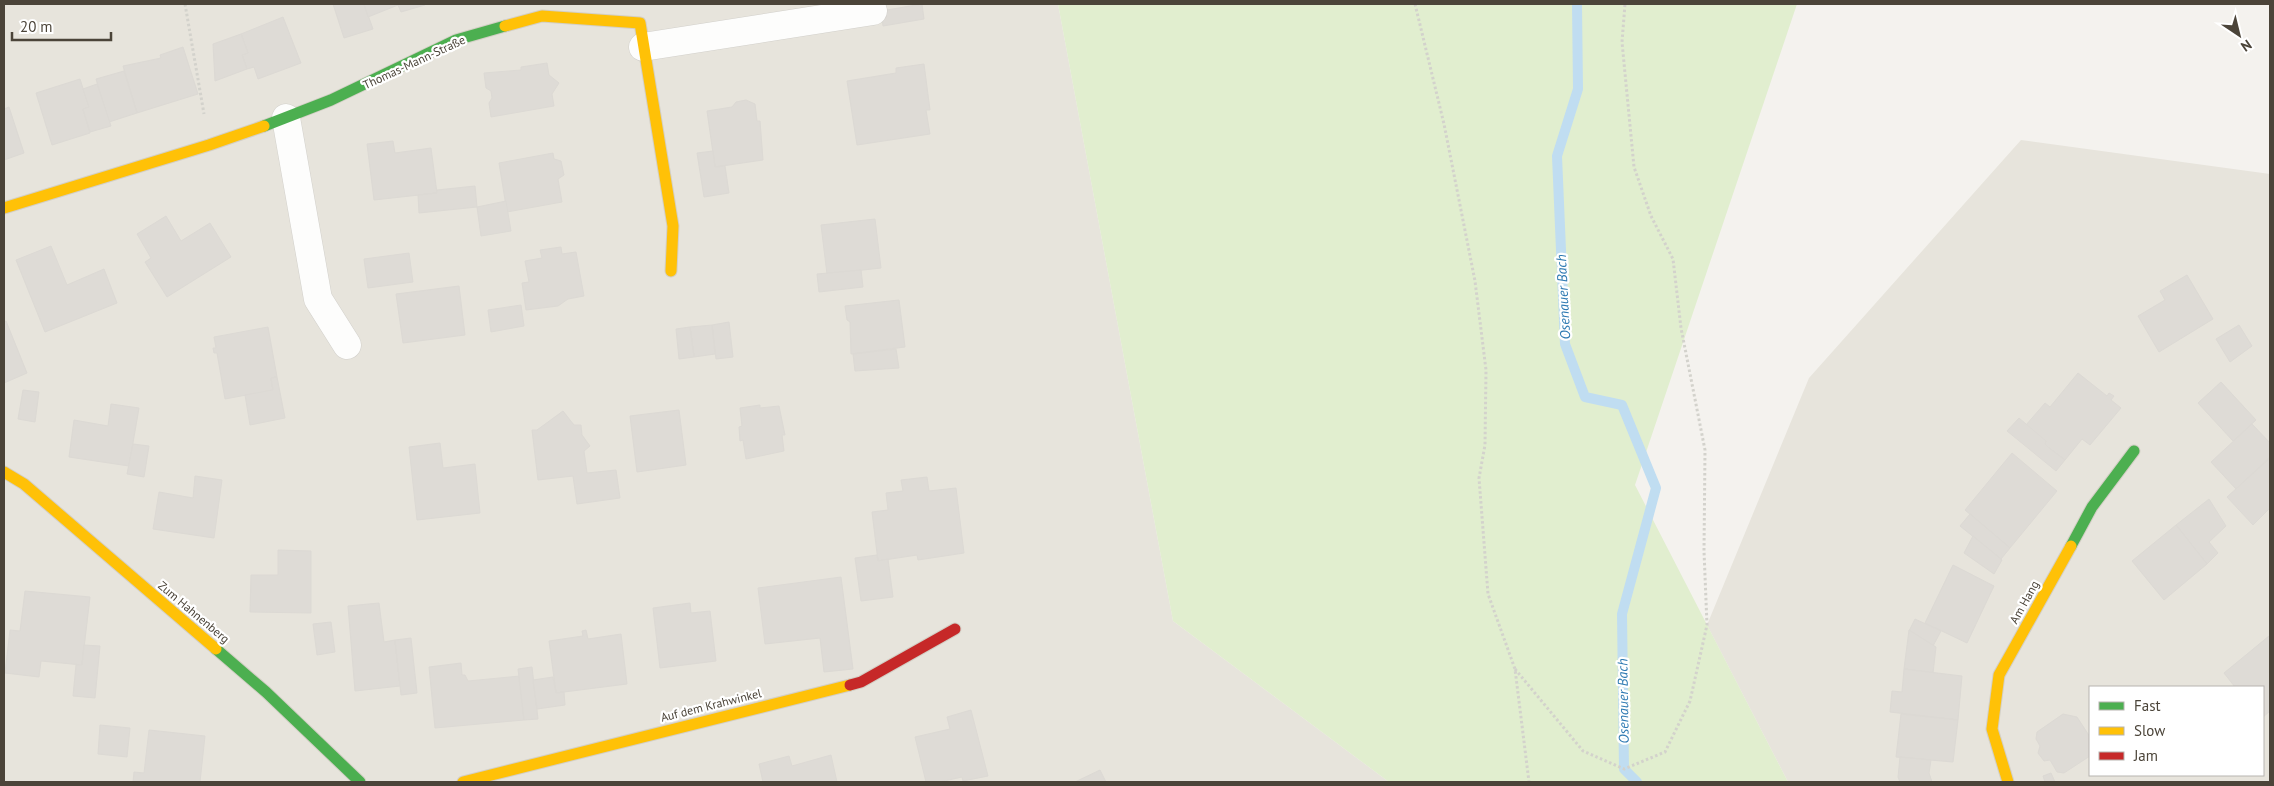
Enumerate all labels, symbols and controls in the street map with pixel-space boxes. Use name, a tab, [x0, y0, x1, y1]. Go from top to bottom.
scale bar	[12, 10, 111, 42]
north arrow	[2214, 10, 2264, 60]
text: 20 m	[20, 17, 53, 36]
street label: Thomas-Mann-Straße	[360, 32, 468, 92]
text: N	[2238, 36, 2255, 56]
water label: Osenauer Bach	[1552, 254, 1574, 340]
street label: Zum Hahnenberg	[155, 578, 233, 646]
street label: Am Hang	[2006, 578, 2042, 626]
water label: Osenauer Bach	[1613, 658, 1633, 744]
street label: Auf dem Krahwinkel	[659, 685, 763, 725]
legend	[2089, 686, 2264, 776]
text: Fast	[2134, 696, 2161, 715]
text: Slow	[2134, 721, 2165, 740]
text: Jam	[2133, 746, 2158, 765]

